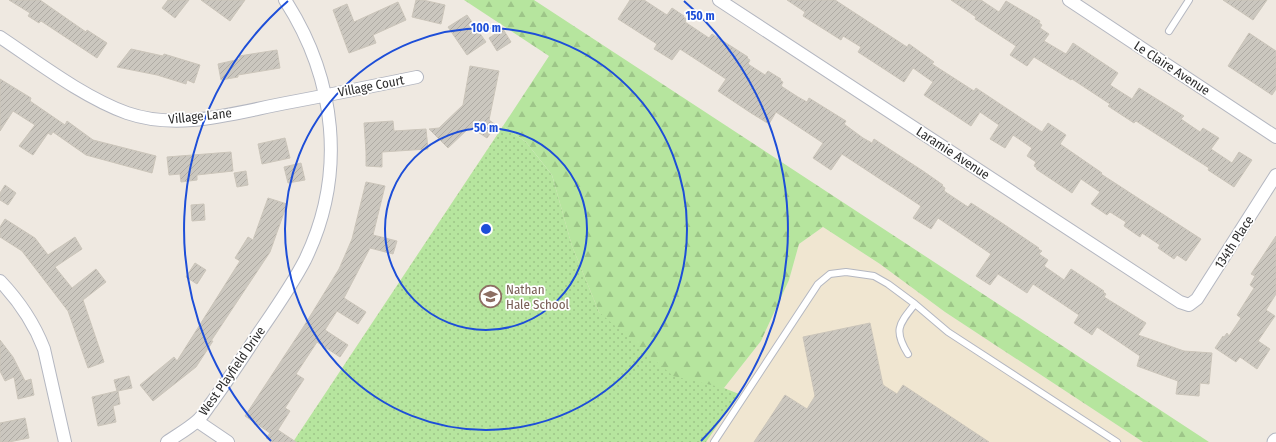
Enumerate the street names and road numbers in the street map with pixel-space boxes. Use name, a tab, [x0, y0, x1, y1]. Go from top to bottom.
street label: Le Claire Avenue	[1131, 38, 1213, 98]
street label: Village Court	[337, 72, 406, 100]
street label: Village Lane	[168, 105, 232, 127]
street label: Laramie Avenue	[914, 124, 992, 182]
street label: 134th Place	[1212, 213, 1256, 271]
street label: West Playfield Drive	[196, 324, 268, 418]

